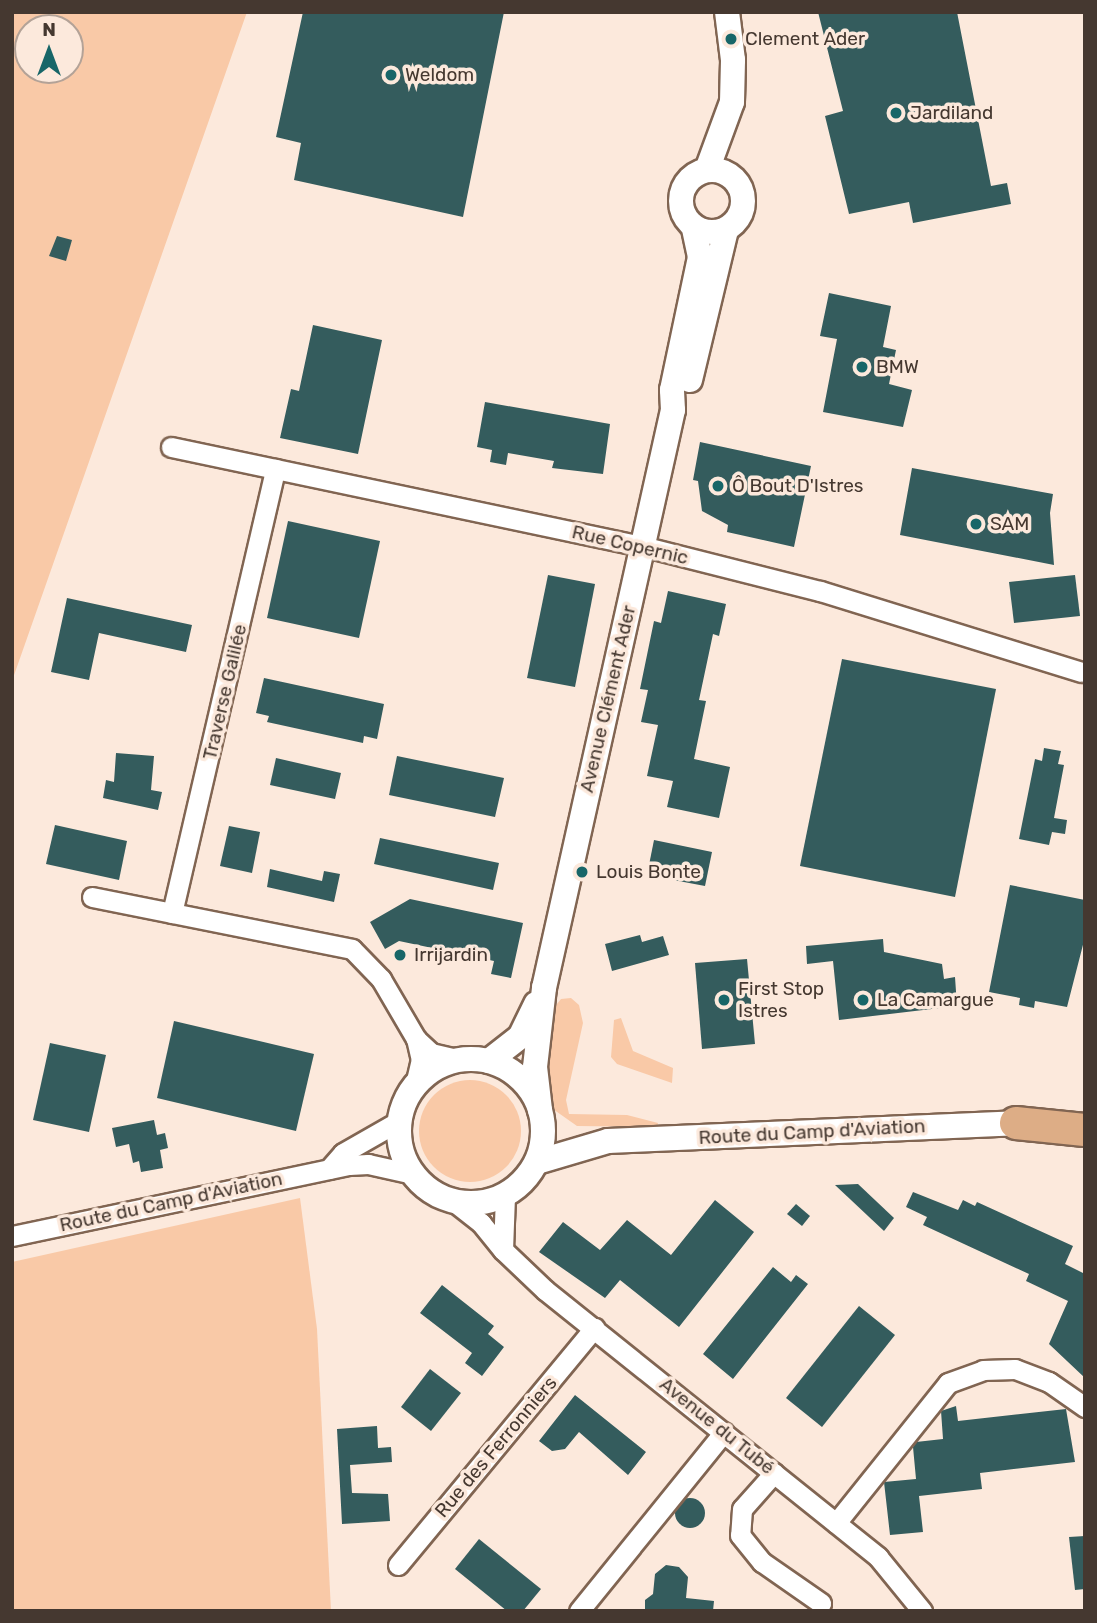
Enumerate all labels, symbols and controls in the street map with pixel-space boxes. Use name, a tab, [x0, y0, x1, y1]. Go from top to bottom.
north arrow	[14, 14, 84, 84]
text: N	[42, 18, 56, 41]
place label: Clement Ader	[745, 28, 866, 50]
marker: Clement Ader	[723, 31, 739, 47]
place label: Weldom	[405, 64, 474, 86]
marker: Weldom	[383, 67, 399, 83]
place label: Jardiland	[910, 102, 993, 124]
marker: Jardiland	[888, 105, 904, 121]
place label: BMW	[876, 356, 919, 378]
marker: BMW	[854, 359, 870, 375]
place label: Ô Bout D'Istres	[732, 475, 864, 497]
marker: Ô Bout D'Istres	[710, 478, 726, 494]
place label: SAM	[990, 513, 1029, 535]
marker: SAM	[968, 516, 984, 532]
street label: Rue Copernic	[570, 521, 690, 569]
street label: Avenue Clément Ader	[575, 603, 641, 795]
street label: Traverse Galilée	[198, 622, 252, 762]
place label: Louis Bonte	[596, 861, 701, 883]
marker: Louis Bonte	[574, 864, 590, 880]
place label: Irrijardin	[414, 944, 488, 966]
marker: Irrijardin	[392, 947, 408, 963]
place label: First Stop Istres	[738, 978, 824, 1022]
place label: La Camargue	[877, 989, 994, 1011]
marker: First Stop Istres	[716, 992, 732, 1008]
marker: La Camargue	[855, 992, 871, 1008]
street label: Route du Camp d'Aviation	[698, 1115, 926, 1149]
street label: Route du Camp d'Aviation	[58, 1167, 284, 1237]
street label: Rue des Ferronniers	[430, 1372, 562, 1522]
street label: Avenue du Tubé	[655, 1373, 779, 1479]

